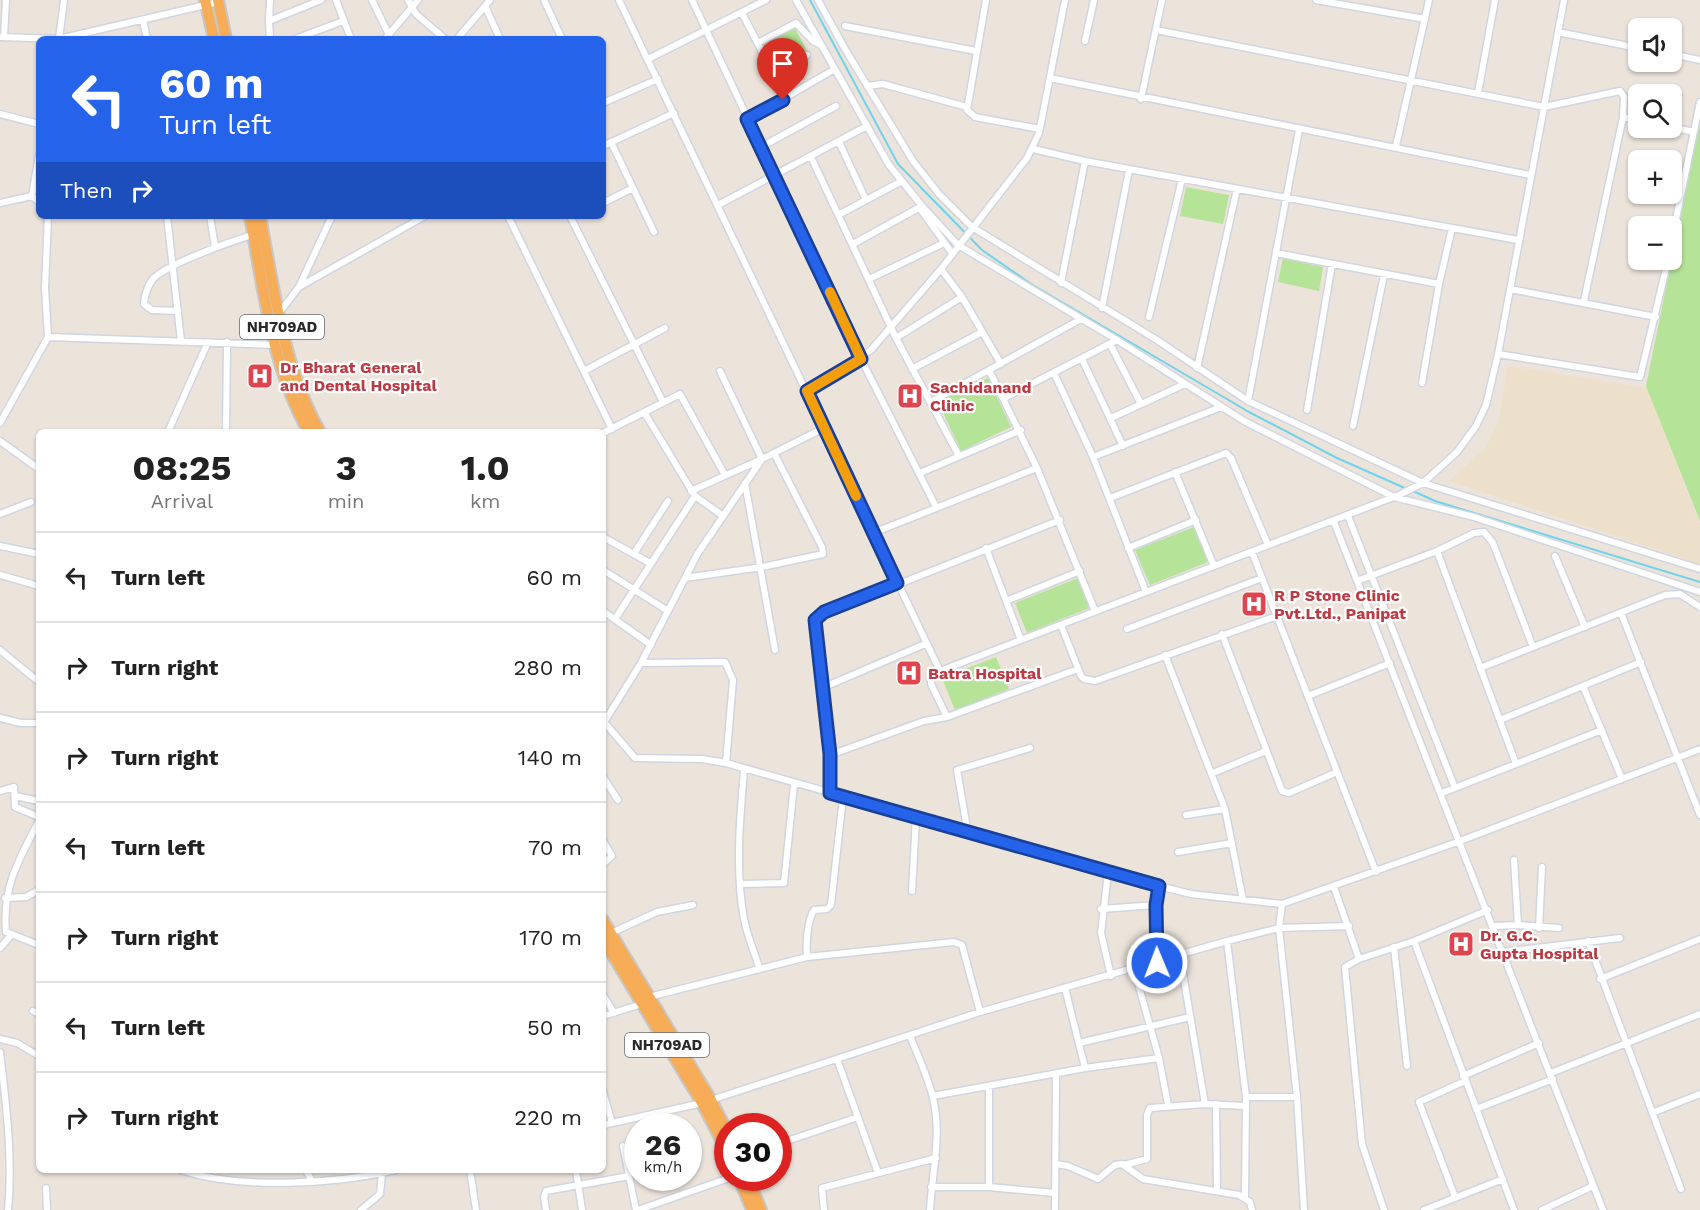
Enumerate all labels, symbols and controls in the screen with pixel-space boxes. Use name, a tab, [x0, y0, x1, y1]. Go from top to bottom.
map controls	[1628, 18, 1682, 270]
button: sound	[1628, 18, 1682, 72]
pin	[757, 38, 808, 100]
icon: arrive	[766, 47, 799, 80]
text: 60 m	[159, 59, 263, 108]
icon: left	[60, 60, 138, 138]
button: search	[1628, 84, 1682, 138]
text: Turn left	[159, 109, 271, 141]
button: +	[1628, 150, 1682, 204]
icon: right	[125, 174, 158, 207]
text: Then	[60, 178, 113, 203]
button: −	[1628, 216, 1682, 270]
road number: NH709AD	[240, 315, 324, 339]
place label: Dr Bharat General and Dental Hospital	[280, 358, 437, 395]
hospital icon: Dr Bharat General and Dental Hospital	[245, 361, 275, 391]
place label: Sachidanand Clinic	[930, 378, 1032, 415]
hospital icon: Sachidanand Clinic	[895, 381, 925, 411]
text: 08:25	[132, 447, 231, 489]
text: 3	[335, 447, 357, 489]
text: 1.0	[461, 447, 510, 489]
text: Arrival	[151, 489, 213, 513]
text: min	[328, 489, 365, 513]
text: km	[470, 489, 500, 513]
icon: left	[60, 561, 93, 594]
text: Turn left	[111, 565, 205, 590]
text: 60 m	[526, 565, 582, 590]
place label: R P Stone Clinic Pvt.Ltd., Panipat	[1274, 586, 1406, 623]
hospital icon: R P Stone Clinic Pvt.Ltd., Panipat	[1239, 589, 1269, 619]
icon: right	[60, 651, 93, 684]
text: Turn right	[111, 655, 218, 680]
text: 280 m	[513, 655, 582, 680]
hospital icon: Batra Hospital	[894, 658, 924, 688]
place label: Batra Hospital	[928, 664, 1042, 683]
icon: right	[60, 741, 93, 774]
text: Turn right	[111, 745, 218, 770]
text: 140 m	[518, 745, 582, 770]
icon: left	[60, 831, 93, 864]
text: Turn left	[111, 835, 205, 860]
text: 70 m	[528, 835, 582, 860]
icon: right	[60, 921, 93, 954]
text: Turn right	[111, 925, 218, 950]
text: 170 m	[519, 925, 582, 950]
place label: Dr. G.C. Gupta Hospital	[1480, 926, 1599, 963]
hospital icon: Dr. G.C. Gupta Hospital	[1446, 929, 1476, 959]
position arrow	[1125, 931, 1189, 995]
icon: left	[60, 1011, 93, 1044]
text: Turn left	[111, 1015, 205, 1040]
text: 50 m	[527, 1015, 582, 1040]
road number: NH709AD	[625, 1033, 709, 1057]
icon: right	[60, 1101, 93, 1134]
text: Turn right	[111, 1105, 218, 1130]
text: 220 m	[514, 1105, 582, 1130]
speed limit sign: 30	[714, 1113, 792, 1191]
text: 26	[645, 1127, 681, 1162]
text: km/h	[644, 1158, 682, 1176]

